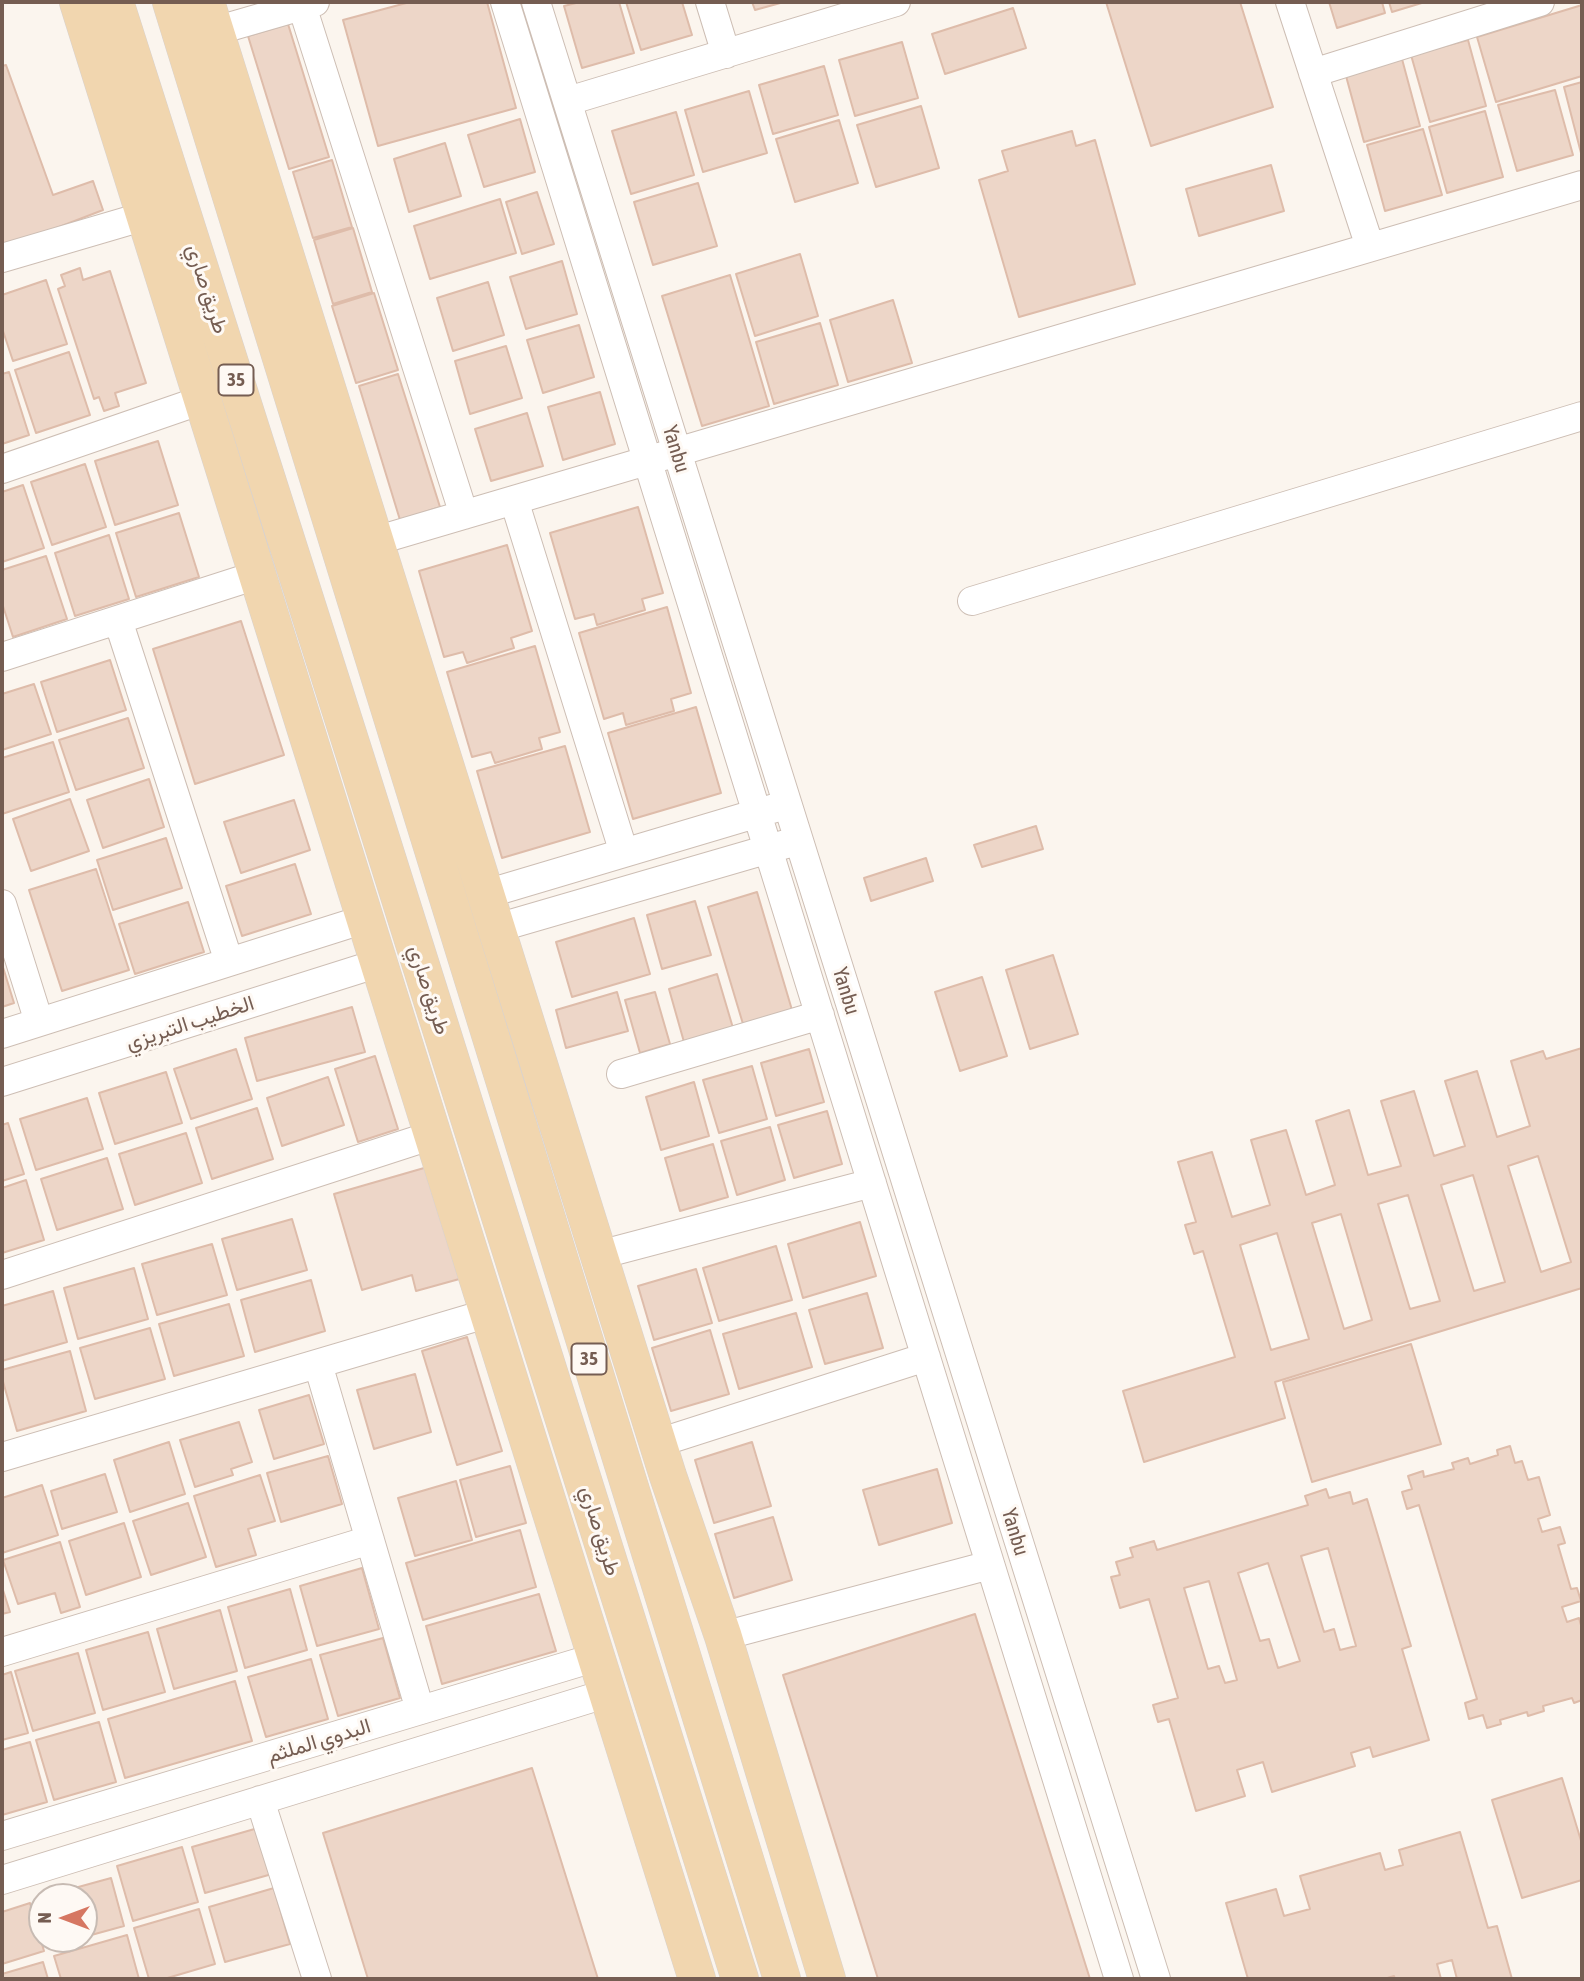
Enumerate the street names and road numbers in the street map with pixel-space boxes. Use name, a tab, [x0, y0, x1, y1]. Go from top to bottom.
street label: طريق صاري	[181, 241, 233, 337]
road number: 35	[218, 364, 254, 396]
street label: Yanbu	[657, 422, 695, 476]
street label: طريق صاري	[403, 942, 455, 1038]
street label: Yanbu	[827, 964, 865, 1018]
street label: الخطيب التبريزي	[123, 990, 257, 1056]
road number: 35	[572, 1344, 606, 1374]
street label: طريق صاري	[574, 1483, 626, 1579]
street label: Yanbu	[996, 1505, 1034, 1559]
street label: البدوي الملثم	[264, 1713, 374, 1769]

